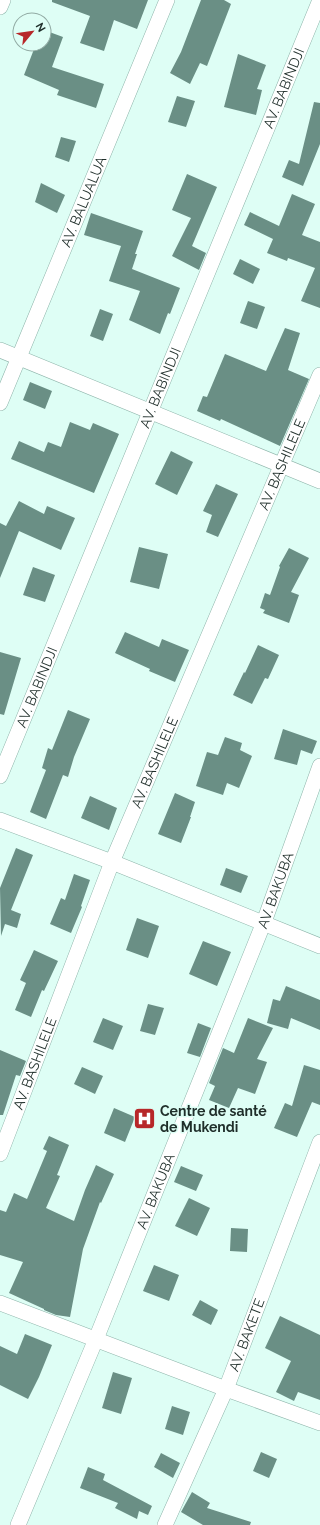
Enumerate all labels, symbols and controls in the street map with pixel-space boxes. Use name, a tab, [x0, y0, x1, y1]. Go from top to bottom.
north arrow	[12, 12, 52, 52]
text: N	[33, 21, 48, 34]
street label: AV. BABINDJI	[260, 46, 307, 131]
street label: AV. BALUALUA	[58, 153, 110, 249]
street label: AV. BABINDJI	[136, 345, 184, 430]
street label: AV. BASHILELE	[255, 416, 308, 512]
street label: AV. BABINDJI	[13, 645, 60, 730]
street label: AV. BASHILELE	[128, 714, 181, 810]
street label: AV. BAKUBA	[254, 849, 297, 931]
street label: AV. BASHILELE	[10, 1015, 60, 1112]
place label: Centre de santé de Mukendi	[160, 1103, 267, 1135]
hospital icon: Centre de santé de Mukendi	[132, 1106, 158, 1132]
street label: AV. BAKUBA	[133, 1151, 178, 1231]
street label: AV. BAKETE	[226, 1296, 268, 1373]

